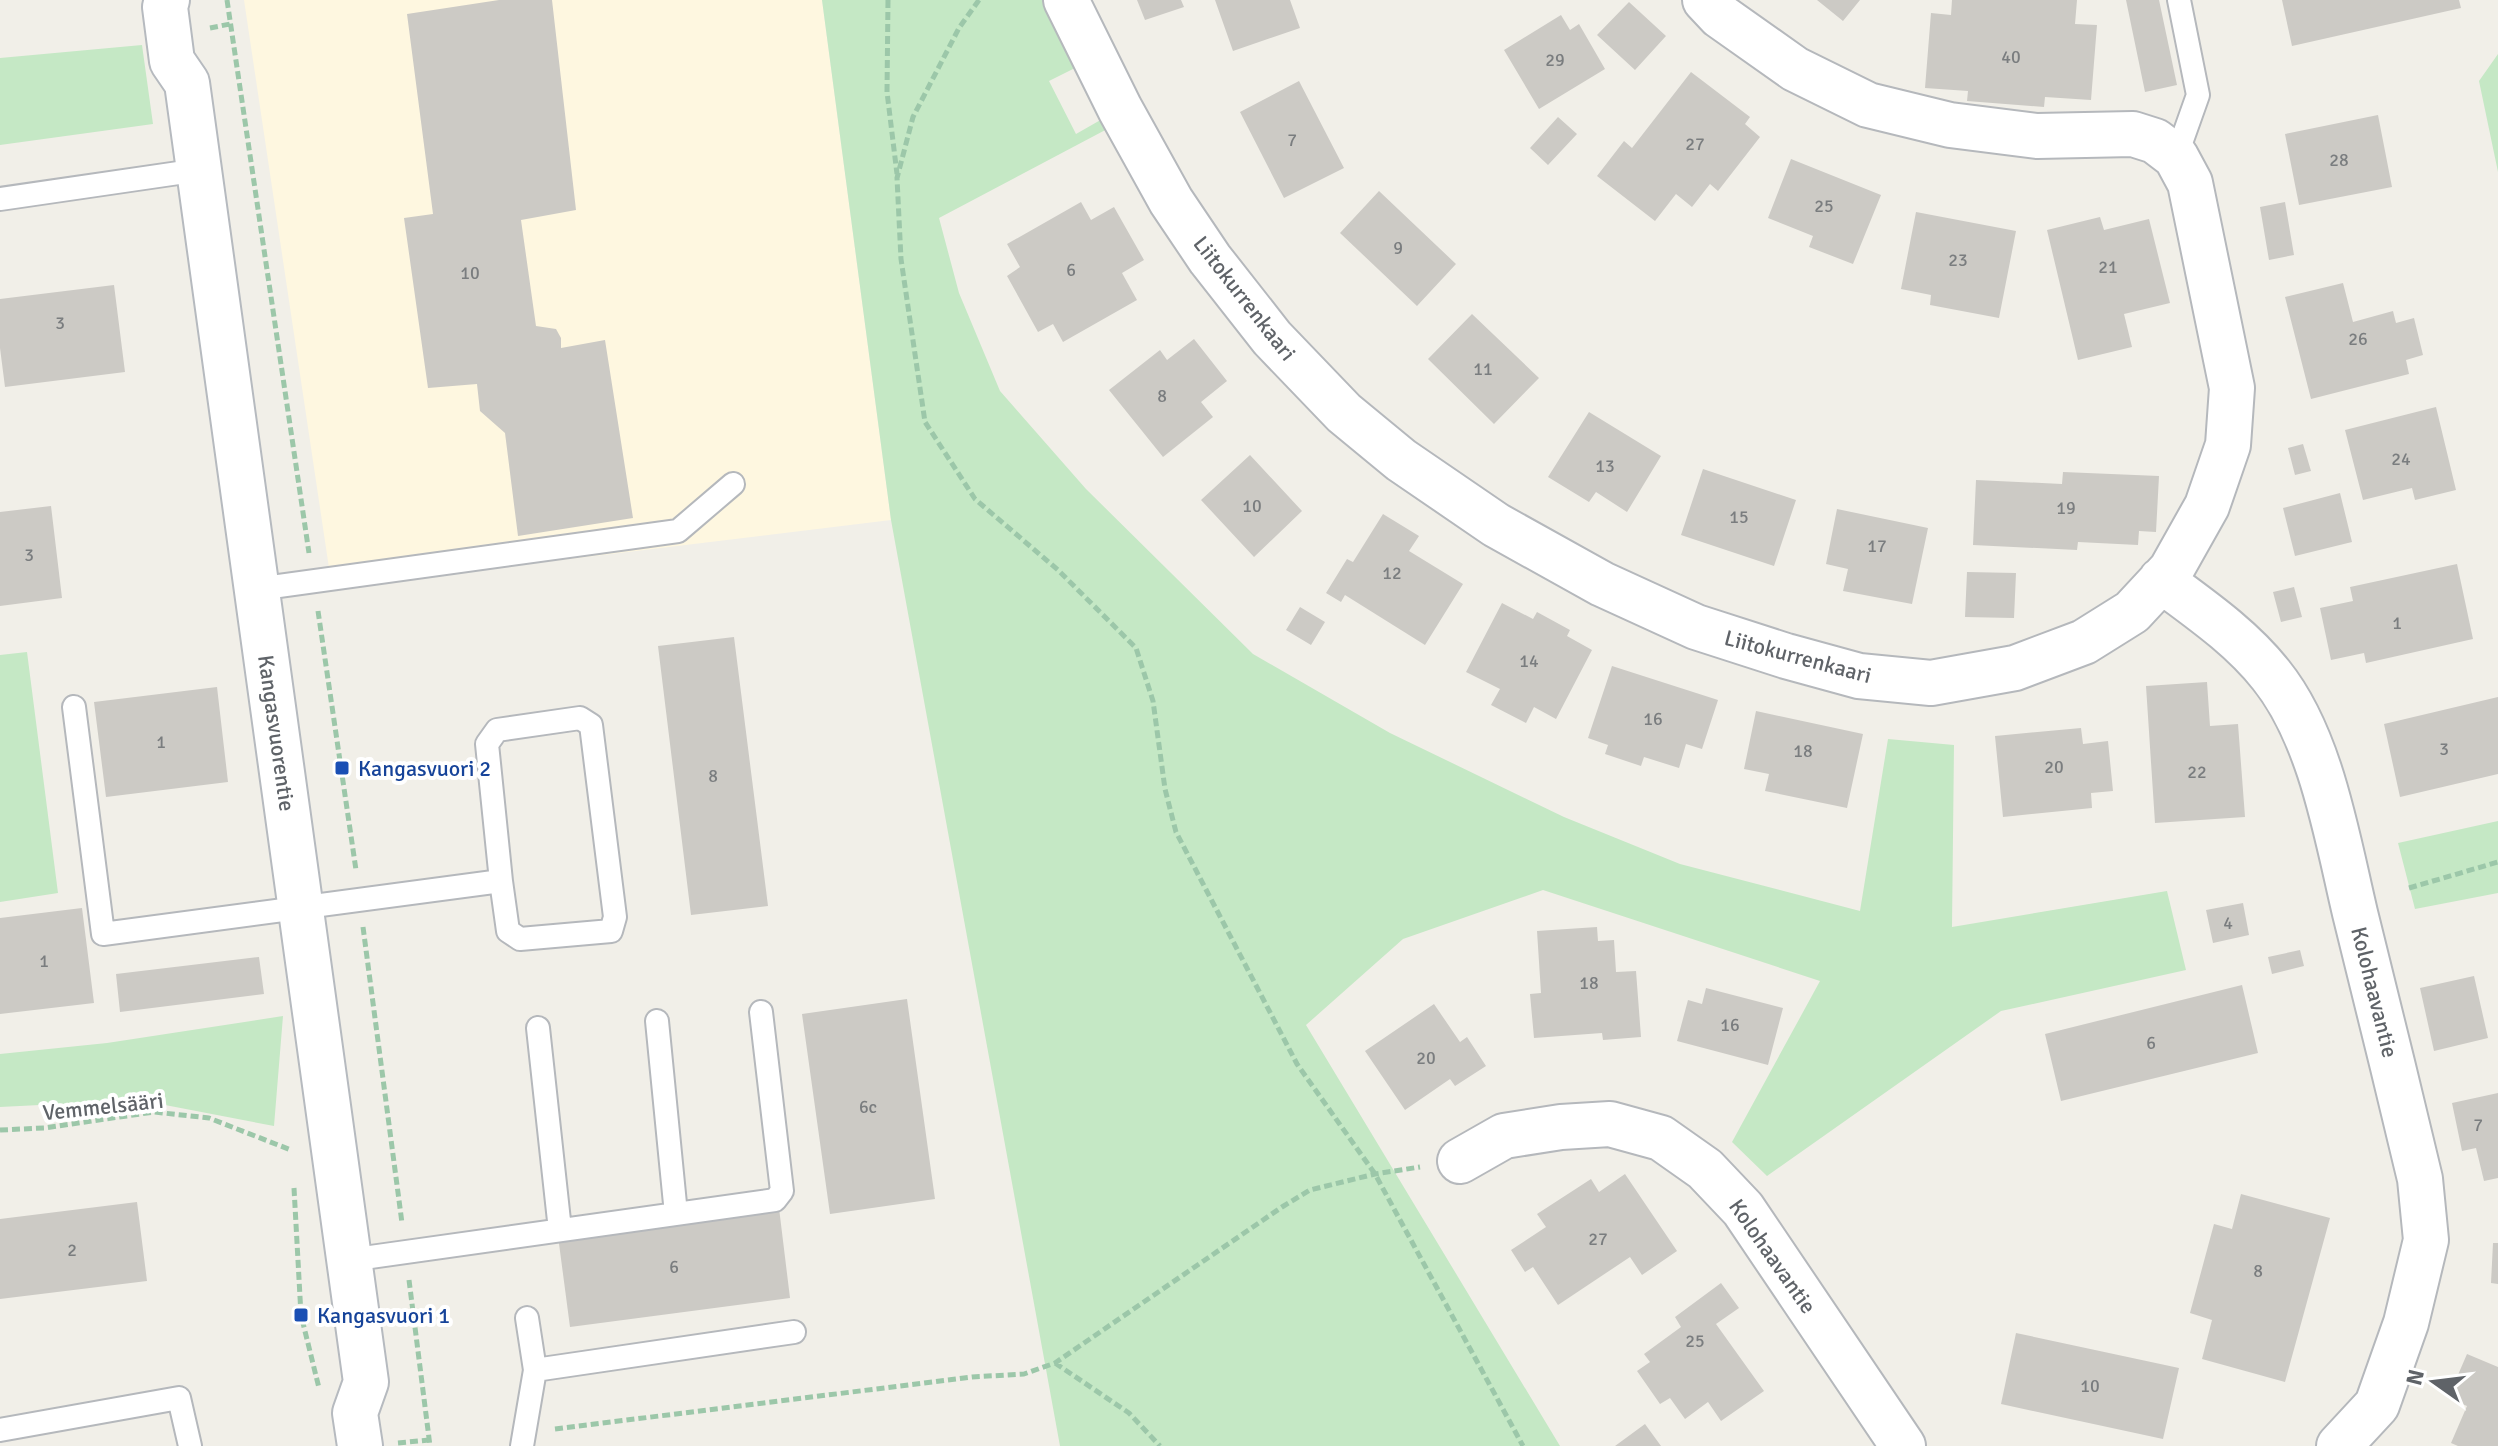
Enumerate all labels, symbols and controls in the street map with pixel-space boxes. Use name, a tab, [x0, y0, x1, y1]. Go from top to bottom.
house number: 40	[2001, 46, 2021, 68]
house number: 29	[1545, 49, 1565, 71]
house number: 7	[1287, 129, 1297, 151]
house number: 27	[1685, 133, 1705, 155]
house number: 28	[2329, 149, 2349, 171]
house number: 25	[1814, 195, 1834, 217]
street label: Liitokurrenkaari	[1187, 230, 1302, 366]
house number: 9	[1393, 237, 1403, 259]
house number: 23	[1948, 249, 1968, 271]
house number: 21	[2098, 256, 2118, 278]
house number: 6	[1066, 259, 1076, 281]
house number: 10	[460, 262, 480, 284]
house number: 3	[55, 312, 65, 334]
house number: 26	[2348, 328, 2368, 350]
house number: 11	[1473, 358, 1493, 380]
house number: 8	[1157, 385, 1167, 407]
house number: 24	[2391, 448, 2411, 470]
house number: 13	[1595, 455, 1615, 477]
house number: 10	[1242, 495, 1262, 517]
house number: 19	[2056, 497, 2076, 519]
house number: 15	[1729, 506, 1749, 528]
house number: 17	[1867, 535, 1887, 557]
house number: 3	[24, 544, 34, 566]
house number: 12	[1382, 562, 1402, 584]
house number: 1	[2392, 612, 2402, 634]
street label: Liitokurrenkaari	[1721, 624, 1874, 689]
house number: 14	[1519, 650, 1539, 672]
street label: Kangasvuorentie	[252, 653, 301, 813]
house number: 16	[1643, 708, 1663, 730]
house number: 1	[156, 731, 166, 753]
house number: 3	[2439, 738, 2449, 760]
house number: 18	[1793, 740, 1813, 762]
place label: Kangasvuori 2	[358, 755, 491, 782]
house number: 20	[2044, 756, 2064, 778]
marker: Kangasvuori 2	[333, 759, 351, 777]
house number: 22	[2187, 761, 2207, 783]
house number: 8	[708, 765, 718, 787]
house number: 4	[2223, 912, 2233, 934]
street label: Kolohaavantie	[2345, 924, 2404, 1060]
house number: 1	[39, 950, 49, 972]
house number: 18	[1579, 972, 1599, 994]
house number: 16	[1720, 1014, 1740, 1036]
house number: 6	[2146, 1032, 2156, 1054]
house number: 20	[1416, 1047, 1436, 1069]
street label: Vemmelsääri	[41, 1087, 165, 1126]
house number: 6c	[859, 1096, 877, 1118]
house number: 7	[2473, 1114, 2483, 1136]
street label: Kolohaavantie	[1723, 1194, 1822, 1319]
house number: 27	[1588, 1228, 1608, 1250]
house number: 2	[67, 1239, 77, 1261]
house number: 6	[669, 1256, 679, 1278]
house number: 8	[2253, 1260, 2263, 1282]
place label: Kangasvuori 1	[317, 1302, 450, 1329]
marker: Kangasvuori 1	[292, 1306, 310, 1324]
house number: 25	[1685, 1330, 1705, 1352]
north arrow	[2394, 1342, 2474, 1422]
text: N	[2400, 1367, 2430, 1388]
house number: 10	[2080, 1375, 2100, 1397]

